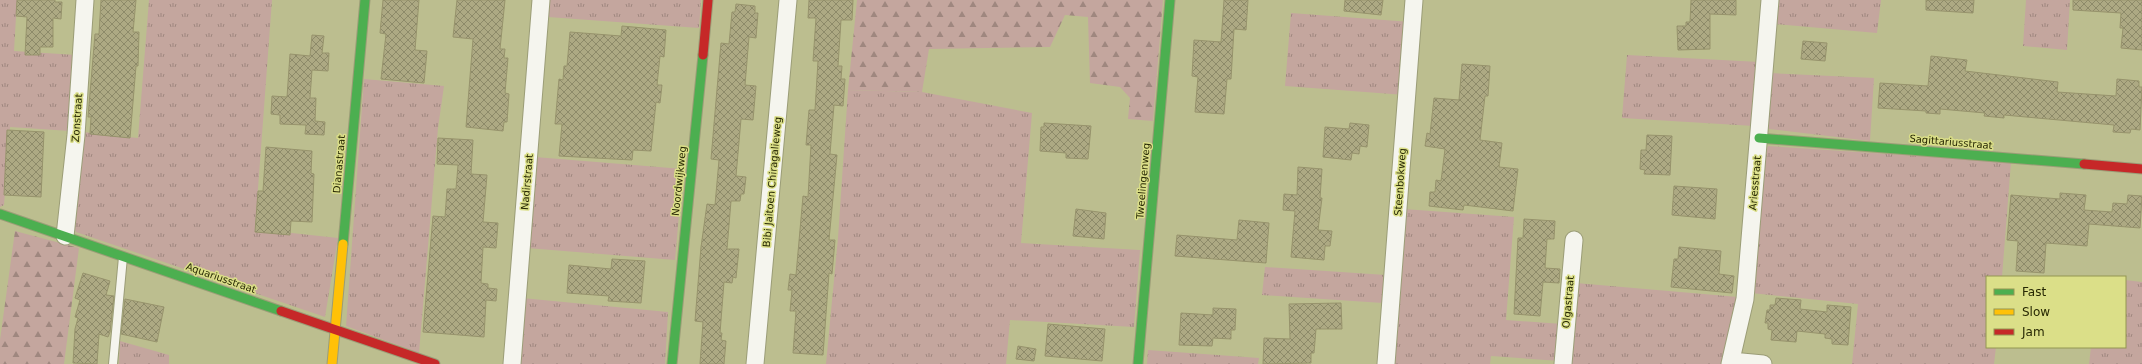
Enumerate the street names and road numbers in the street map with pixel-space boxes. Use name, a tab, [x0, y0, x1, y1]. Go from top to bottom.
street label: Zonstraat	[70, 93, 84, 143]
street label: Bibi Jaitoen Chiragalieweg	[761, 116, 783, 248]
street label: Sagittariusstraat	[1909, 133, 1993, 151]
street label: Dianastraat	[331, 134, 347, 194]
street label: Tweelingenweg	[1134, 142, 1152, 221]
street label: Noordwijkweg	[670, 146, 688, 216]
street label: Steenbokweg	[1392, 148, 1408, 216]
street label: Nadirstraat	[519, 153, 535, 211]
street label: Ariesstraat	[1747, 155, 1763, 211]
street label: Aquariusstraat	[185, 261, 258, 295]
street label: Olgastraat	[1560, 275, 1576, 329]

